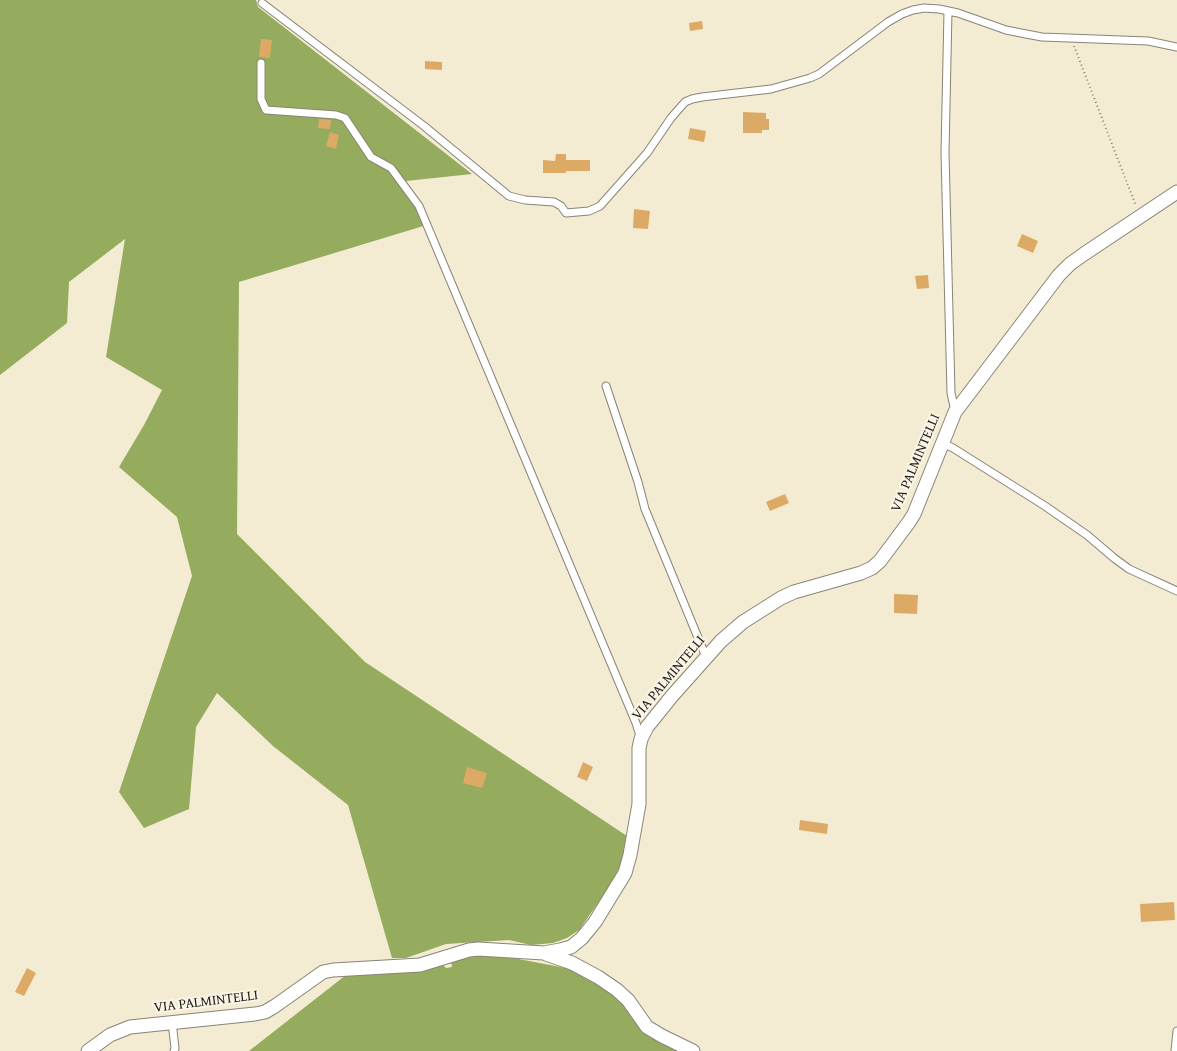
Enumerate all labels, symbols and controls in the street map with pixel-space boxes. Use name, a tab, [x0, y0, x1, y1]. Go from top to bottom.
street label: VIA PALMINTELLI	[888, 411, 944, 515]
street label: VIA PALMINTELLI	[629, 632, 709, 724]
street label: VIA PALMINTELLI	[153, 987, 259, 1017]

